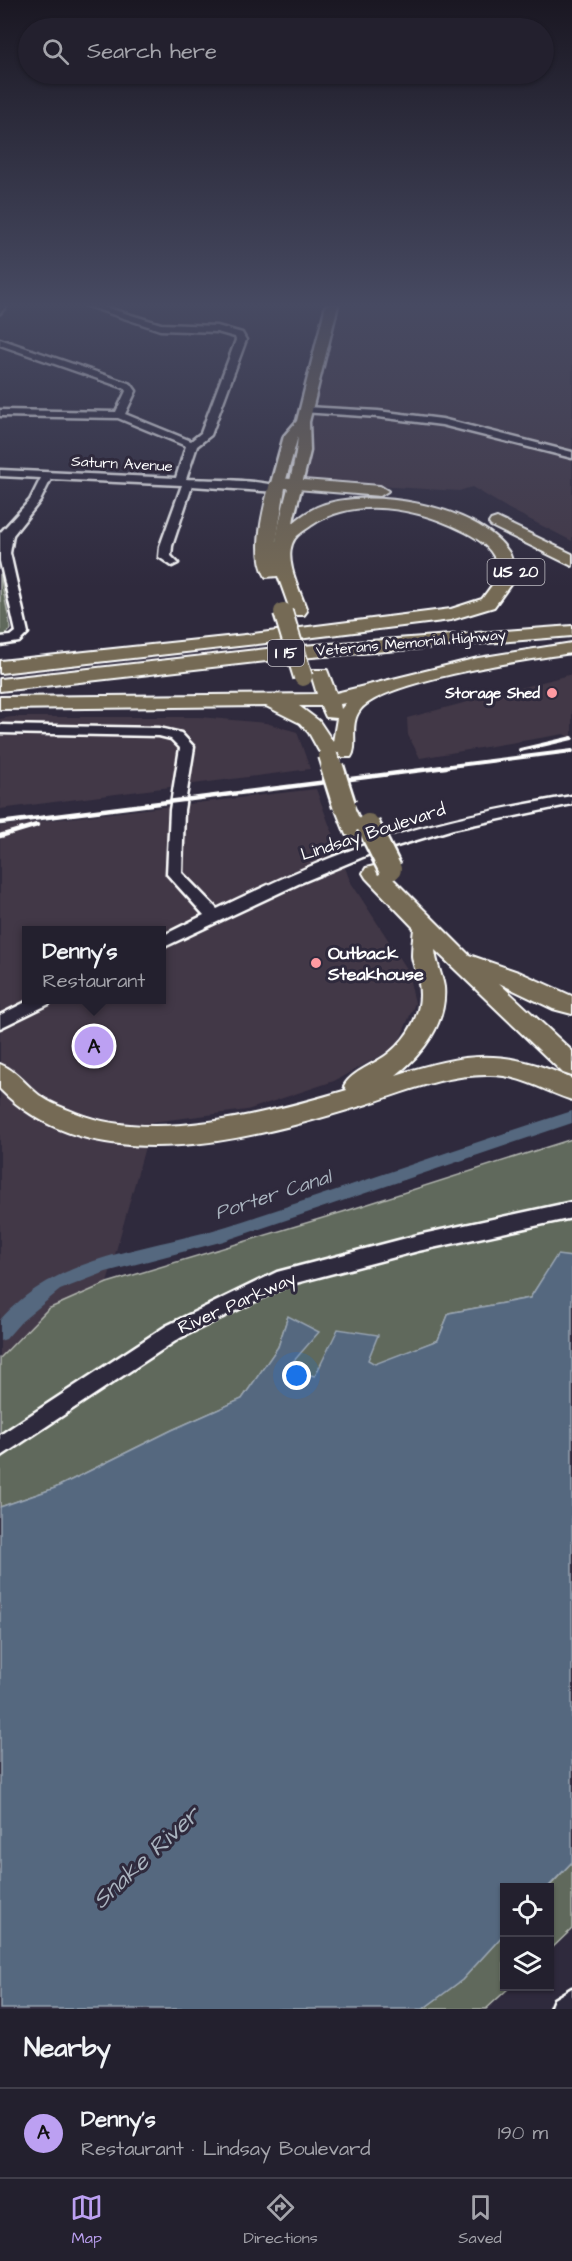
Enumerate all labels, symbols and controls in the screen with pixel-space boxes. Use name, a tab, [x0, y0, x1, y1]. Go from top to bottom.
search box	[18, 18, 554, 84]
icon: search	[39, 35, 72, 68]
text: Search here	[87, 36, 217, 67]
street label: Saturn Avenue	[71, 451, 173, 477]
road number: US 20	[488, 559, 544, 585]
street label: Veterans Memorial Highway	[315, 624, 507, 663]
road number: I 15	[268, 640, 304, 666]
place label: Storage Shed	[444, 683, 540, 706]
marker: Storage Shed	[545, 686, 559, 700]
street label: Lindsay Boulevard	[297, 797, 449, 868]
popup	[22, 926, 166, 1004]
text: Denny's	[43, 936, 117, 967]
place label: Outback Steakhouse	[327, 941, 424, 987]
marker: Outback Steakhouse	[309, 956, 323, 970]
text: Restaurant	[43, 967, 145, 995]
pin: A	[74, 1024, 113, 1068]
water label: Porter Canal	[211, 1162, 337, 1227]
street label: River Parkway	[174, 1266, 301, 1341]
your location	[282, 1361, 311, 1390]
water label: Snake River	[85, 1797, 209, 1917]
map controls	[500, 1883, 554, 1991]
button: locate	[500, 1883, 554, 1937]
button: layers	[500, 1937, 554, 1991]
text: Nearby	[24, 2030, 111, 2066]
text: Denny's	[81, 2104, 156, 2135]
text: A	[37, 2119, 50, 2147]
text: 190 m	[498, 2119, 548, 2147]
text: Restaurant · Lindsay Boulevard	[81, 2135, 370, 2163]
tab: Map	[70, 2191, 103, 2249]
tab: Directions	[244, 2191, 318, 2249]
tab: Saved	[458, 2191, 502, 2249]

